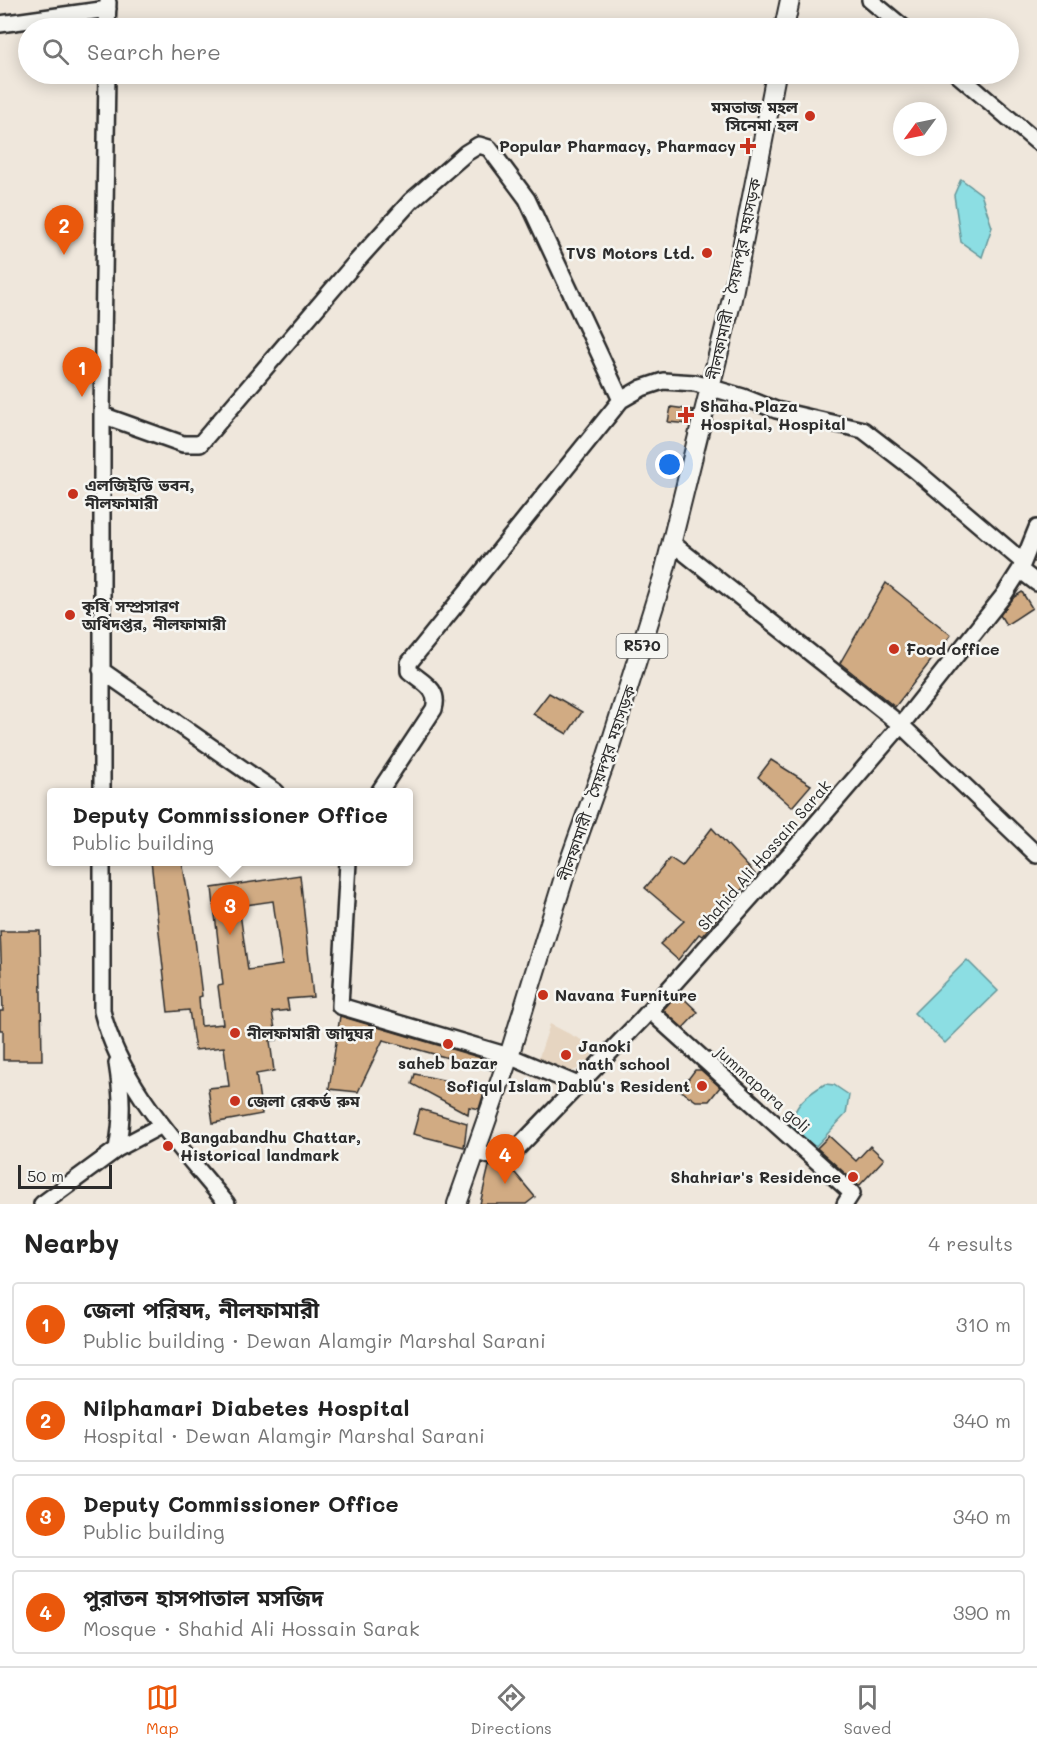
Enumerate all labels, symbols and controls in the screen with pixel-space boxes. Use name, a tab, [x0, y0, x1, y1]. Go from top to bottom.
search box	[18, 18, 1019, 84]
icon: search	[39, 35, 72, 68]
text: Search here	[87, 37, 221, 66]
place label: মমতাজ মহল সিনেমা হল	[710, 96, 799, 135]
north arrow	[893, 102, 947, 156]
marker: মমতাজ মহল সিনেমা হল	[803, 109, 817, 123]
place label: Popular Pharmacy, Pharmacy	[499, 135, 736, 156]
marker: Popular Pharmacy, Pharmacy	[741, 139, 755, 153]
street label: নীলফামারী - সৈয়দপুর মহাসড়ক	[702, 175, 765, 383]
pin: 2	[44, 206, 84, 255]
place label: TVS Motors Ltd.	[566, 242, 695, 263]
marker: TVS Motors Ltd.	[700, 246, 714, 260]
pin: 1	[62, 348, 101, 397]
place label: Shaha Plaza Hospital, Hospital	[700, 395, 845, 434]
marker: Shaha Plaza Hospital, Hospital	[677, 406, 695, 424]
your location	[655, 450, 684, 479]
place label: এলজিইডি ভবন, নীলফামারী	[84, 474, 194, 513]
marker: এলজিইডি ভবন, নীলফামারী	[66, 487, 80, 501]
place label: কৃষি সম্প্রসারণ অধিদপ্তর, নীলফামারী	[81, 595, 226, 634]
marker: কৃষি সম্প্রসারণ অধিদপ্তর, নীলফামারী	[63, 608, 77, 622]
road number: R570	[616, 634, 668, 658]
place label: Food office	[906, 638, 1000, 659]
marker: Food office	[887, 642, 901, 656]
street label: নীলফামারী - সৈয়দপুর মহাসড়ক	[553, 681, 640, 884]
street label: Shahid Ali Hossain Sarak	[692, 775, 835, 934]
popup	[47, 788, 413, 866]
text: Deputy Commissioner Office	[72, 800, 388, 829]
text: Public building	[72, 829, 214, 855]
pin: 3	[210, 886, 250, 935]
place label: Navana Furniture	[555, 984, 697, 1005]
marker: Navana Furniture	[536, 988, 550, 1002]
place label: নীলফামারী জাদুঘর	[246, 1022, 374, 1043]
marker: নীলফামারী জাদুঘর	[228, 1026, 242, 1040]
place label: Janoki nath school	[578, 1035, 670, 1074]
marker: saheb bazar	[441, 1037, 455, 1051]
street label: jummapara goli	[710, 1039, 815, 1137]
marker: Janoki nath school	[559, 1048, 573, 1062]
place label: saheb bazar	[398, 1052, 498, 1073]
place label: Sofiqul Islam Dablu's Resident	[447, 1075, 690, 1096]
marker: Sofiqul Islam Dablu's Resident	[695, 1079, 709, 1093]
place label: জেলা রেকর্ড রুম	[247, 1090, 361, 1111]
marker: জেলা রেকর্ড রুম	[228, 1094, 242, 1108]
place label: Bangabandhu Chattar, Historical landmark	[180, 1126, 361, 1165]
pin: 4	[486, 1134, 524, 1184]
marker: Bangabandhu Chattar, Historical landmark	[161, 1139, 175, 1153]
scale bar	[18, 1162, 112, 1190]
text: 50 m	[27, 1165, 64, 1186]
place label: Shahriar's Residence	[671, 1166, 841, 1187]
marker: Shahriar's Residence	[846, 1170, 860, 1184]
text: Nearby	[24, 1226, 119, 1260]
text: 4 results	[928, 1230, 1013, 1256]
text: জেলা পরিষদ, নীলফামারী	[83, 1295, 319, 1324]
text: 1	[41, 1311, 50, 1337]
text: 310 m	[956, 1311, 1011, 1337]
text: Public building · Dewan Alamgir Marshal Sarani	[83, 1327, 546, 1353]
text: Nilphamari Diabetes Hospital	[83, 1393, 409, 1422]
text: 2	[40, 1407, 51, 1433]
text: 340 m	[953, 1407, 1011, 1433]
text: Hospital · Dewan Alamgir Marshal Sarani	[83, 1422, 485, 1448]
text: Deputy Commissioner Office	[83, 1489, 399, 1518]
text: 3	[40, 1503, 52, 1529]
text: 340 m	[953, 1503, 1011, 1529]
text: Public building	[83, 1518, 225, 1544]
text: পুরাতন হাসপাতাল মসজিদ	[83, 1583, 324, 1612]
text: 4	[39, 1599, 52, 1625]
text: 390 m	[953, 1599, 1011, 1625]
text: Mosque · Shahid Ali Hossain Sarak	[83, 1615, 420, 1641]
tab: Map	[146, 1681, 179, 1738]
tab: Directions	[471, 1681, 552, 1738]
tab: Saved	[844, 1681, 891, 1738]

